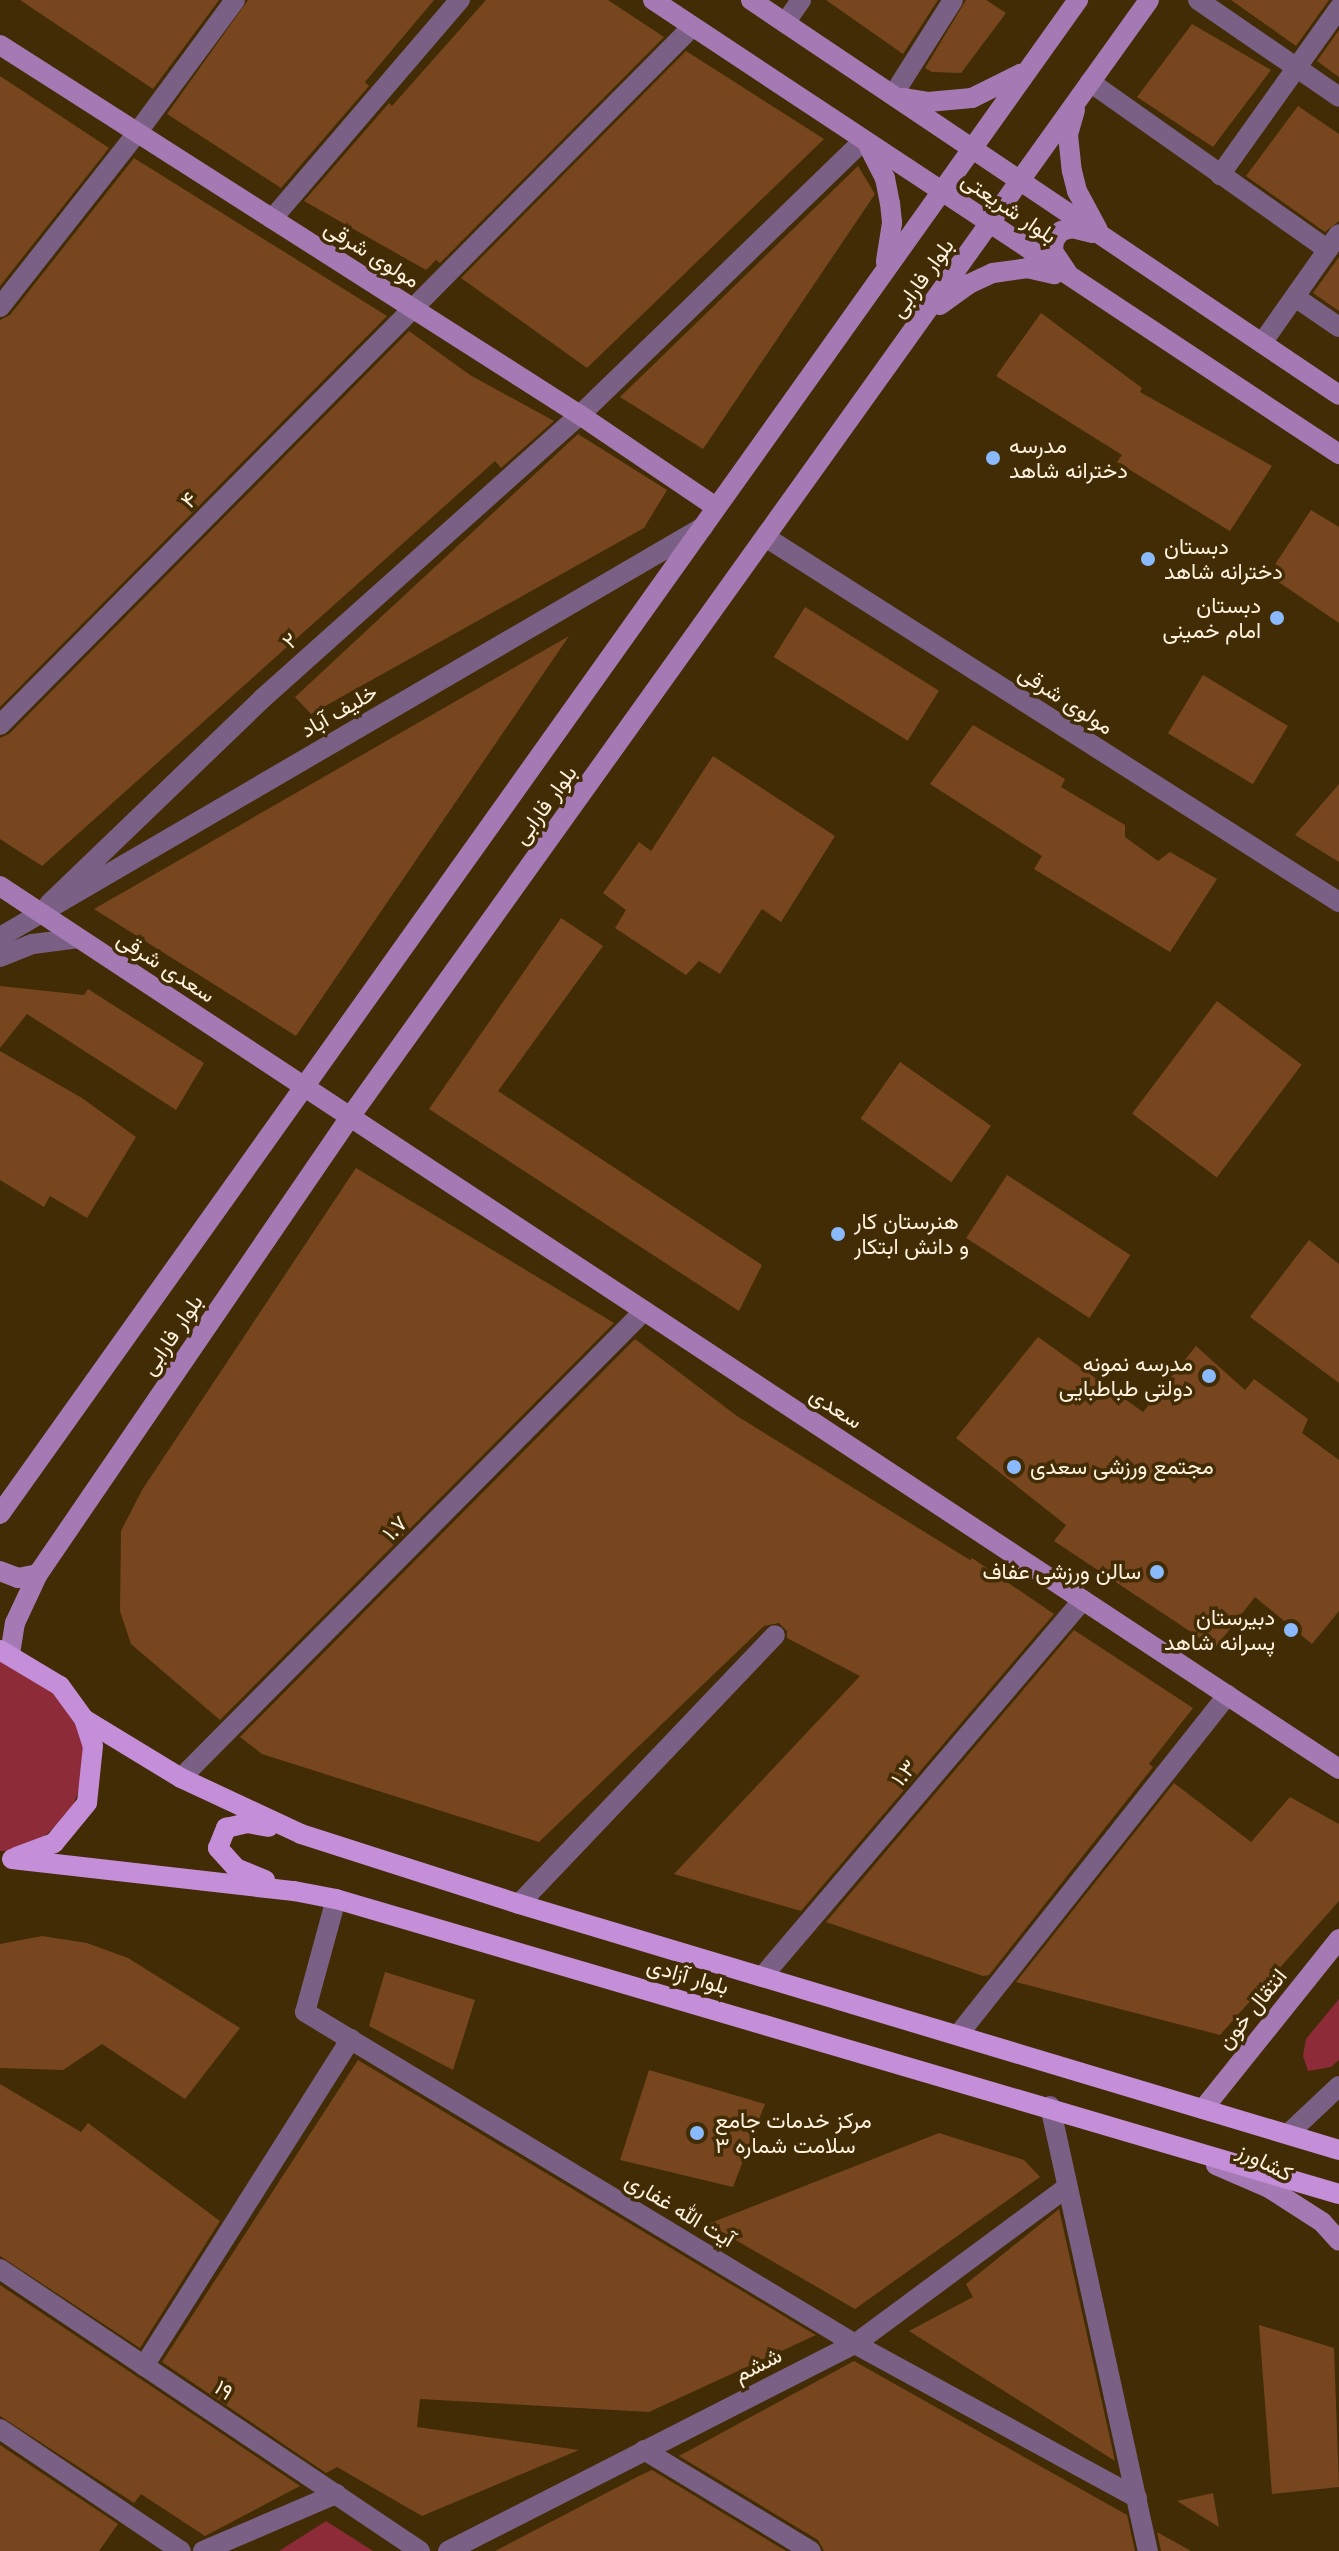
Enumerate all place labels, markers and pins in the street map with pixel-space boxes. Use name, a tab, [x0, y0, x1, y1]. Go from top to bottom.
place label: مدرسه دخترانه شاهد	[1009, 432, 1128, 484]
marker: مدرسه دخترانه شاهد	[984, 449, 1002, 467]
place label: دبستان دخترانه شاهد	[1164, 533, 1283, 584]
marker: دبستان دخترانه شاهد	[1139, 550, 1157, 568]
place label: دبستان امام خمینی	[1162, 592, 1261, 644]
marker: دبستان امام خمینی	[1268, 609, 1286, 627]
place label: هنرستان کار و دانش ابتکار	[854, 1208, 969, 1260]
marker: هنرستان کار و دانش ابتکار	[829, 1225, 847, 1243]
place label: مدرسه نمونه دولتی طباطبایی	[1059, 1350, 1193, 1402]
marker: مدرسه نمونه دولتی طباطبایی	[1200, 1367, 1218, 1385]
place label: مجتمع ورزشی سعدی	[1030, 1454, 1214, 1480]
marker: مجتمع ورزشی سعدی	[1005, 1458, 1023, 1476]
place label: سالن ورزشی عفاف	[982, 1559, 1141, 1585]
marker: سالن ورزشی عفاف	[1148, 1563, 1166, 1581]
place label: دبیرستان پسرانه شاهد	[1164, 1604, 1275, 1656]
marker: دبیرستان پسرانه شاهد	[1282, 1621, 1300, 1639]
place label: مرکز خدمات جامع سلامت شماره ۳	[715, 2107, 872, 2158]
marker: مرکز خدمات جامع سلامت شماره ۳	[686, 2122, 708, 2144]

